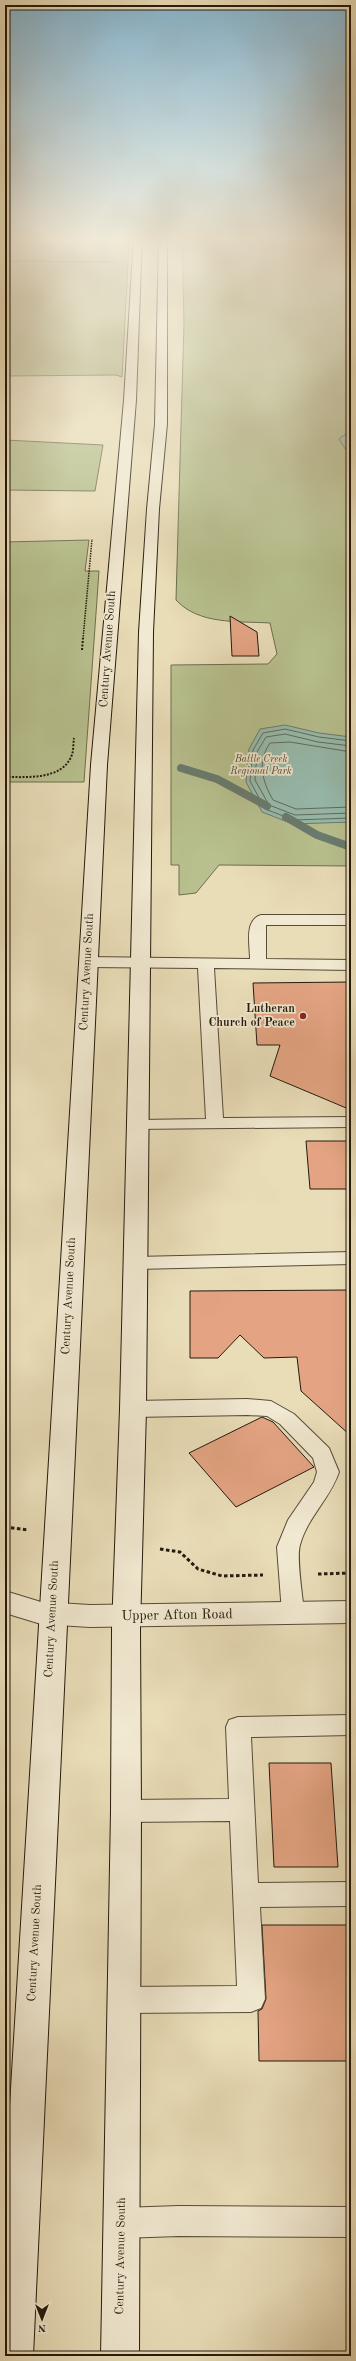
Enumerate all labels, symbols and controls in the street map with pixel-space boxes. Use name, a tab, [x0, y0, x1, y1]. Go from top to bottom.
street label: Century Avenue South	[98, 590, 118, 708]
park label: Battle Creek Regional Park	[229, 754, 292, 777]
street label: Century Avenue South	[78, 913, 96, 1031]
place label: Lutheran Church of Peace	[208, 1003, 295, 1029]
marker: Lutheran Church of Peace	[298, 1011, 308, 1021]
street label: Century Avenue South	[60, 1237, 78, 1355]
street label: Century Avenue South	[43, 1560, 61, 1678]
street label: Upper Afton Road	[121, 1607, 233, 1623]
street label: Century Avenue South	[26, 1884, 44, 2002]
street label: Century Avenue South	[114, 2197, 128, 2315]
north arrow	[22, 2299, 62, 2339]
text: N	[37, 2322, 46, 2333]

